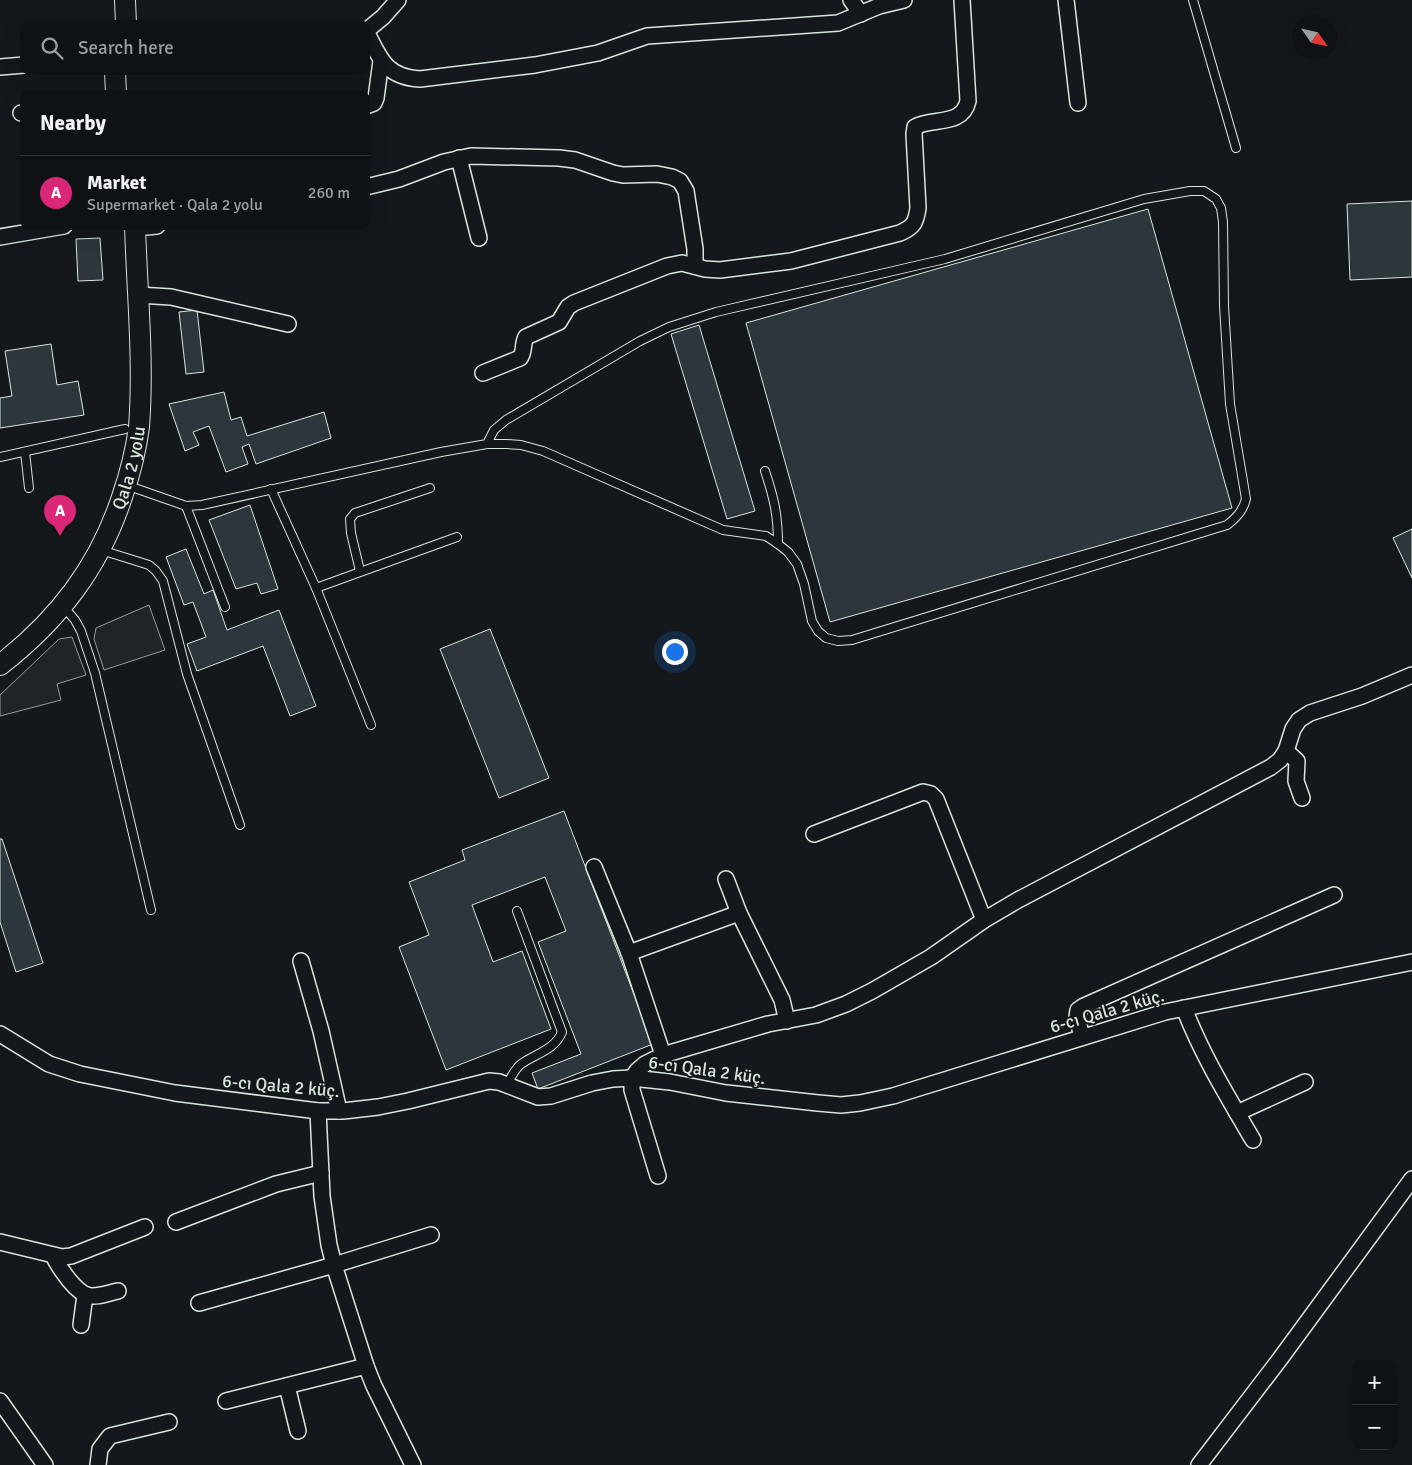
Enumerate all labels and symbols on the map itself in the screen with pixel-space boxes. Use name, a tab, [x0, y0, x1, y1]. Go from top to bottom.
north arrow	[1292, 15, 1337, 60]
street label: Qala 2 yolu	[108, 425, 150, 513]
pin: A	[44, 495, 76, 536]
your location	[662, 639, 688, 665]
street label: 6-cı Qala 2 küç.	[1047, 984, 1167, 1038]
street label: 6-cı Qala 2 küç.	[647, 1051, 767, 1089]
street label: 6-cı Qala 2 küç.	[221, 1070, 341, 1102]

